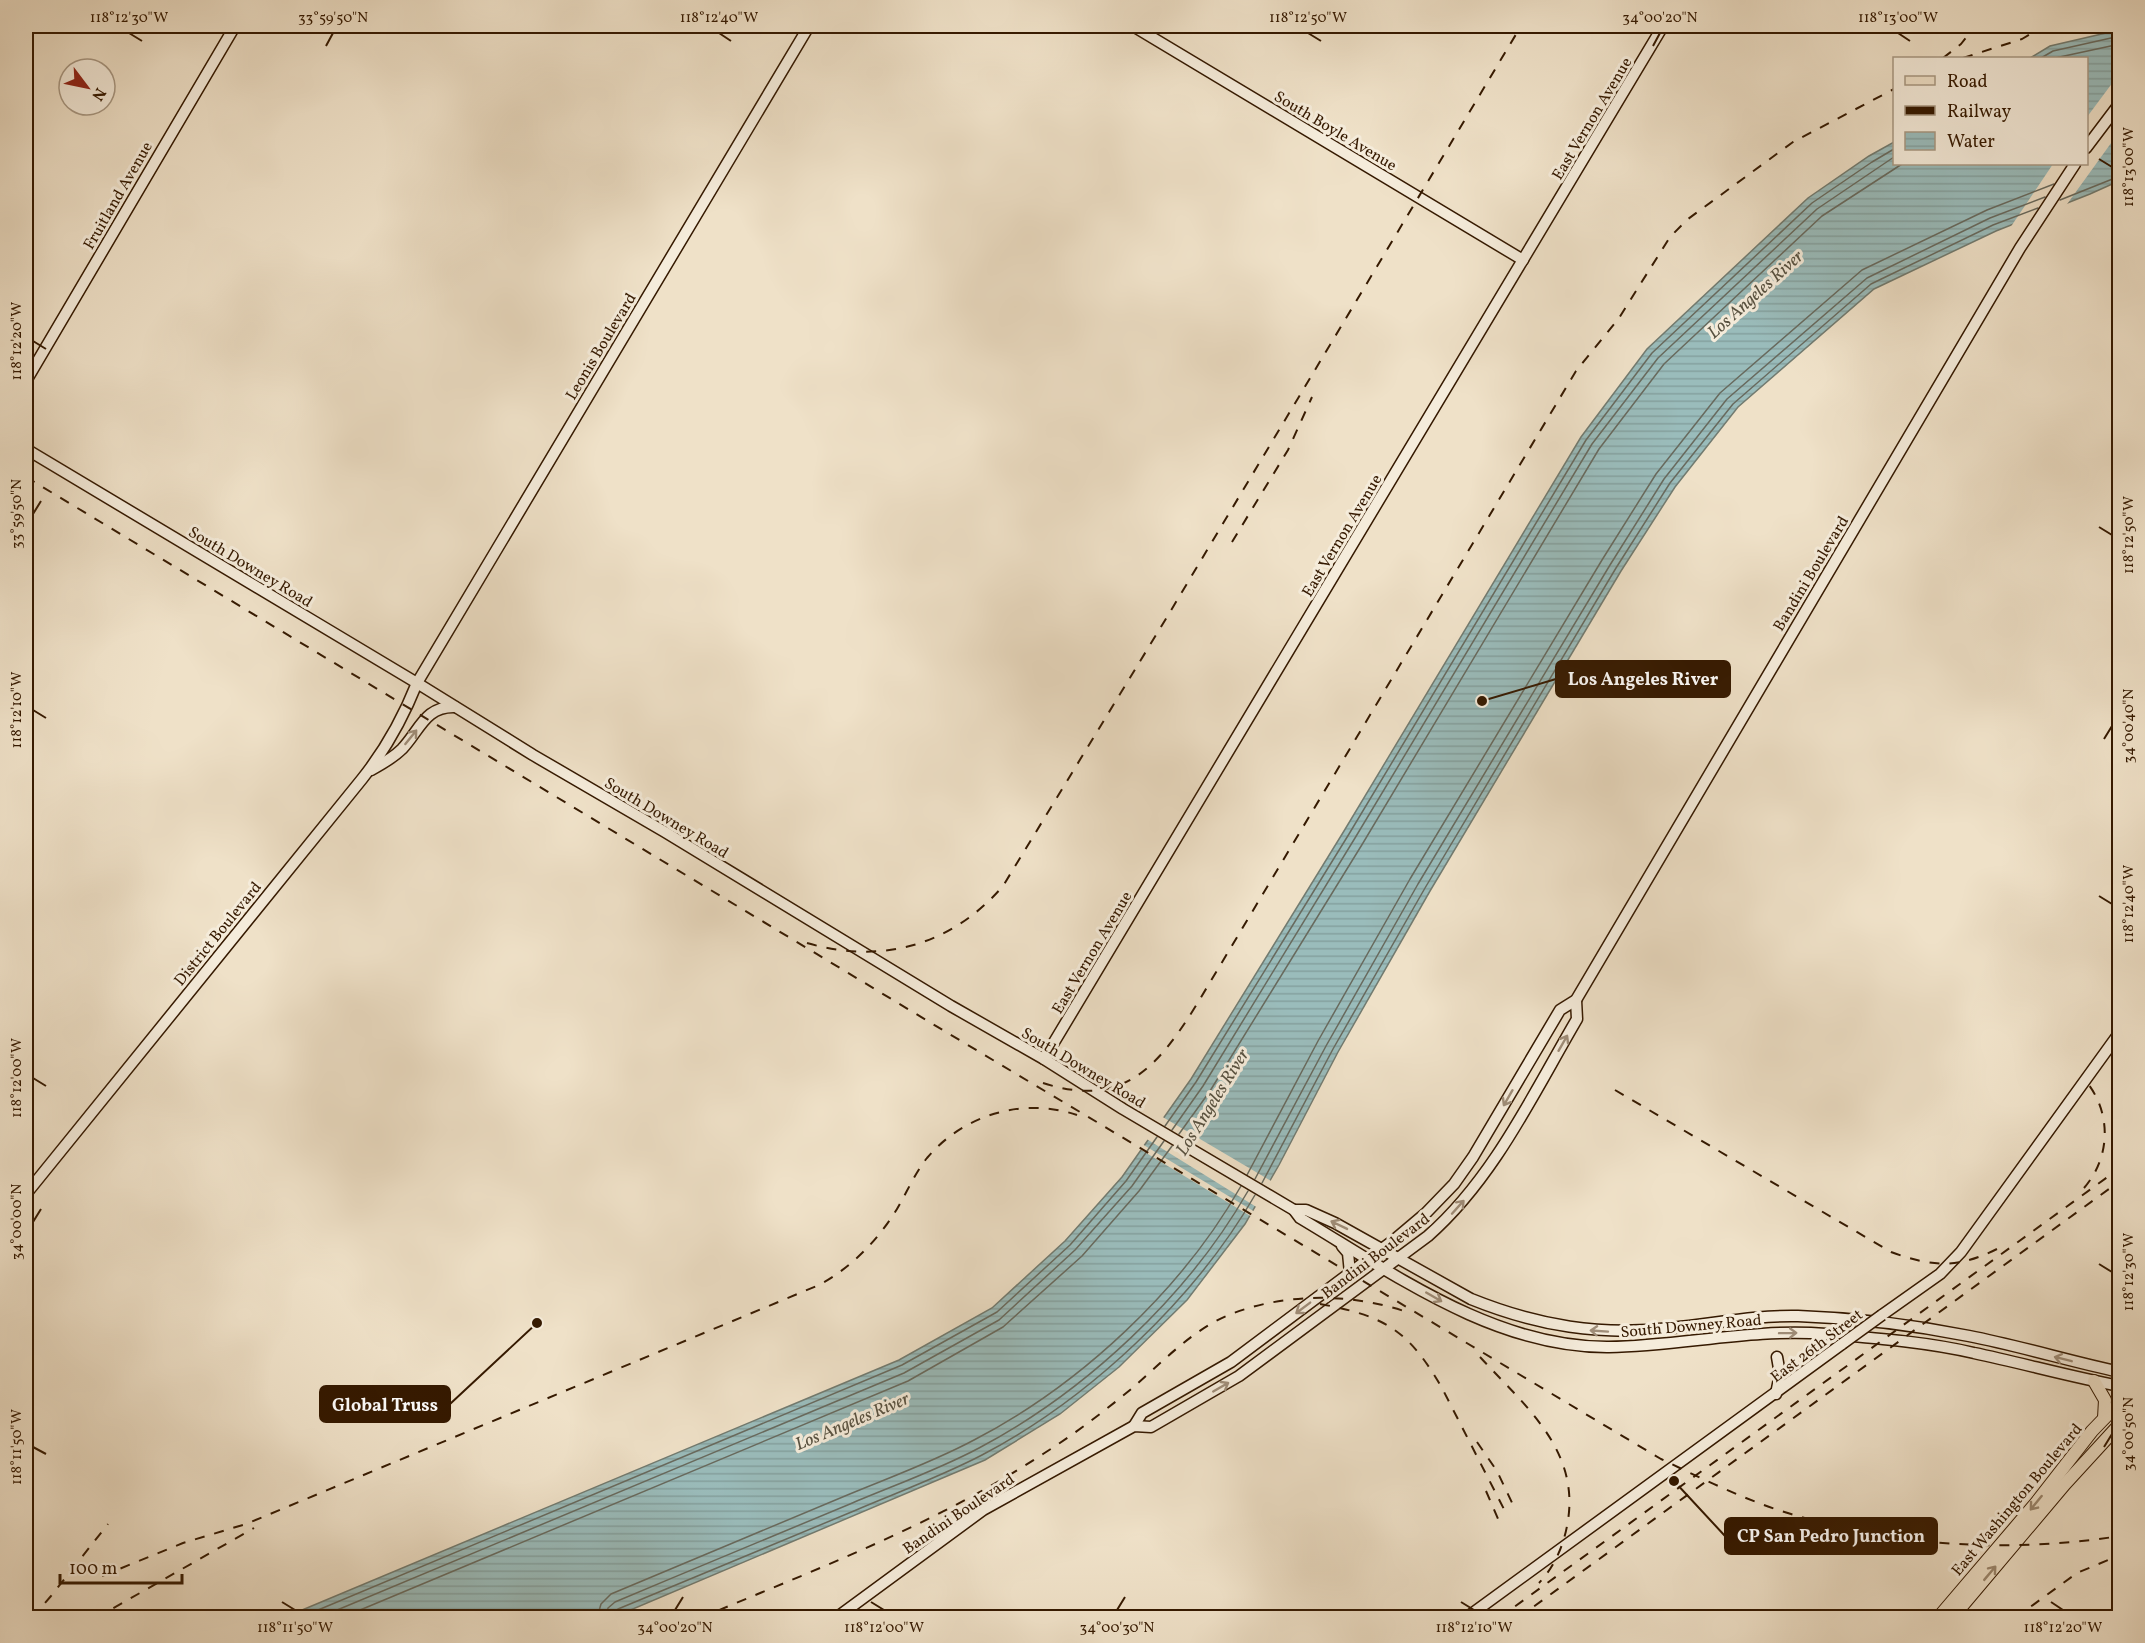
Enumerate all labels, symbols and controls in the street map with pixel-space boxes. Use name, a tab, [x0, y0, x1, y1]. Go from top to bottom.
text: 118°12'30"W	[90, 8, 168, 29]
text: 33°59'50"N	[298, 8, 368, 29]
text: 118°12'40"W	[680, 8, 758, 29]
text: 118°12'50"W	[1269, 8, 1347, 29]
text: 34°00'20"N	[1622, 8, 1698, 29]
text: 118°13'00"W	[1858, 8, 1938, 29]
street label: East Vernon Avenue	[1547, 54, 1638, 185]
north arrow	[57, 57, 117, 117]
legend	[1893, 57, 2088, 165]
text: Road	[1947, 70, 1988, 95]
text: N	[85, 83, 110, 105]
street label: South Boyle Avenue	[1269, 86, 1400, 177]
text: Railway	[1947, 100, 2011, 125]
text: 118°13'00"W	[2119, 127, 2140, 207]
text: Water	[1947, 130, 1995, 155]
street label: Fruitland Avenue	[79, 138, 159, 254]
water label: Los Angeles River	[1702, 245, 1810, 345]
street label: Leonis Boulevard	[561, 289, 642, 405]
text: 118°12'20"W	[7, 302, 28, 380]
street label: East Vernon Avenue	[1297, 471, 1388, 602]
text: 33°59'50"N	[7, 479, 28, 549]
text: 118°12'50"W	[2119, 496, 2140, 574]
street label: Bandini Boulevard	[1769, 512, 1855, 636]
street label: South Downey Road	[184, 522, 316, 614]
callout: Los Angeles River	[1556, 661, 1730, 697]
text: Los Angeles River	[1568, 668, 1719, 693]
text: 118°12'10"W	[7, 672, 28, 748]
text: 34°00'40"N	[2119, 689, 2140, 763]
one-way arrow	[405, 729, 418, 745]
street label: South Downey Road	[600, 773, 732, 865]
text: 118°12'40"W	[2119, 865, 2140, 943]
street label: District Boulevard	[170, 877, 267, 991]
street label: East Vernon Avenue	[1047, 888, 1138, 1019]
street label: South Downey Road	[1017, 1023, 1149, 1115]
one-way arrow	[1557, 1035, 1569, 1052]
text: 118°12'00"W	[7, 1038, 28, 1118]
water label: Los Angeles River	[1170, 1044, 1256, 1161]
one-way arrow	[1501, 1089, 1513, 1106]
text: 34°00'00"N	[7, 1184, 28, 1260]
one-way arrow	[1451, 1200, 1465, 1215]
street label: Bandini Boulevard	[1317, 1208, 1435, 1305]
one-way arrow	[1331, 1219, 1349, 1231]
text: 118°12'30"W	[2119, 1233, 2140, 1311]
one-way arrow	[1425, 1292, 1442, 1304]
one-way arrow	[1296, 1302, 1312, 1315]
street label: East 26th Street	[1767, 1304, 1868, 1389]
street label: South Downey Road	[1620, 1310, 1763, 1344]
one-way arrow	[1590, 1325, 1610, 1336]
one-way arrow	[1777, 1327, 1797, 1339]
one-way arrow	[2053, 1352, 2072, 1364]
one-way arrow	[1212, 1381, 1229, 1393]
callout: Global Truss	[320, 1386, 450, 1422]
water label: Los Angeles River	[792, 1387, 914, 1458]
text: Global Truss	[332, 1394, 438, 1419]
text: 34°00'50"N	[2119, 1397, 2140, 1471]
text: 118°11'50"W	[7, 1409, 28, 1485]
street label: East Washington Boulevard	[1947, 1419, 2088, 1581]
street label: Bandini Boulevard	[899, 1469, 1019, 1560]
one-way arrow	[2029, 1495, 2042, 1511]
callout: CP San Pedro Junction	[1725, 1518, 1937, 1554]
text: CP San Pedro Junction	[1737, 1525, 1925, 1550]
scale bar	[60, 1547, 182, 1585]
text: 100 m	[69, 1557, 118, 1582]
one-way arrow	[1983, 1566, 1997, 1581]
text: 118°11'50"W	[257, 1618, 333, 1639]
text: 34°00'20"N	[637, 1618, 713, 1639]
text: 118°12'00"W	[844, 1618, 924, 1639]
text: 34°00'30"N	[1080, 1618, 1154, 1639]
text: 118°12'10"W	[1436, 1618, 1512, 1639]
text: 118°12'20"W	[2024, 1618, 2102, 1639]

